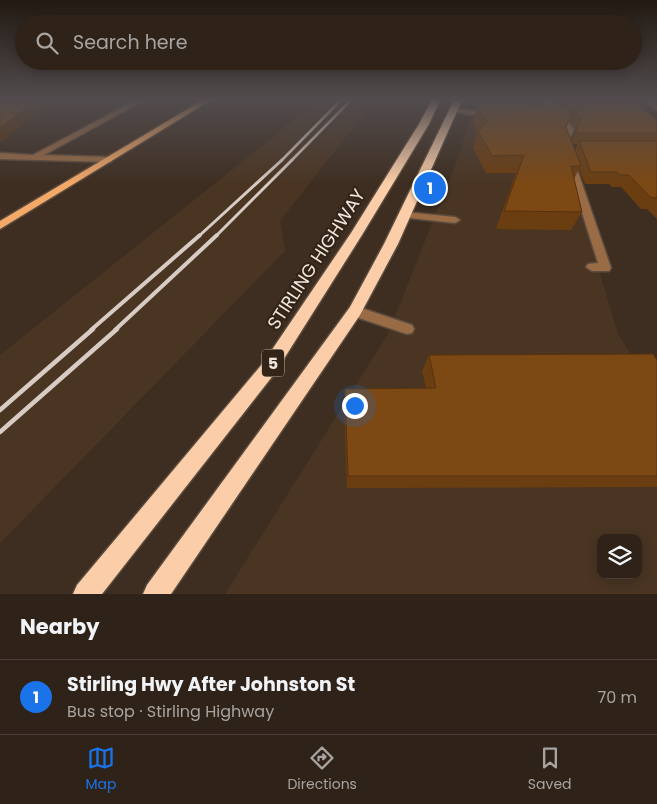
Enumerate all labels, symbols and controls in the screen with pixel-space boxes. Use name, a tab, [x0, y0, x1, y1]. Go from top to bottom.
search box	[15, 15, 642, 70]
icon: search	[33, 29, 61, 57]
text: Search here	[73, 29, 187, 56]
pin: 1	[414, 169, 446, 207]
street label: STIRLING HIGHWAY	[261, 183, 371, 334]
road number: 5	[262, 349, 284, 376]
your location	[342, 393, 368, 419]
map controls	[597, 534, 642, 579]
button: layers	[597, 534, 642, 579]
text: Nearby	[20, 612, 100, 641]
text: Stirling Hwy After Johnston St	[67, 671, 355, 698]
text: 1	[33, 686, 39, 709]
text: 70 m	[597, 686, 637, 709]
text: Bus stop · Stirling Highway	[67, 700, 274, 723]
tab: Map	[85, 744, 116, 795]
tab: Directions	[287, 744, 357, 795]
tab: Saved	[528, 744, 572, 795]

